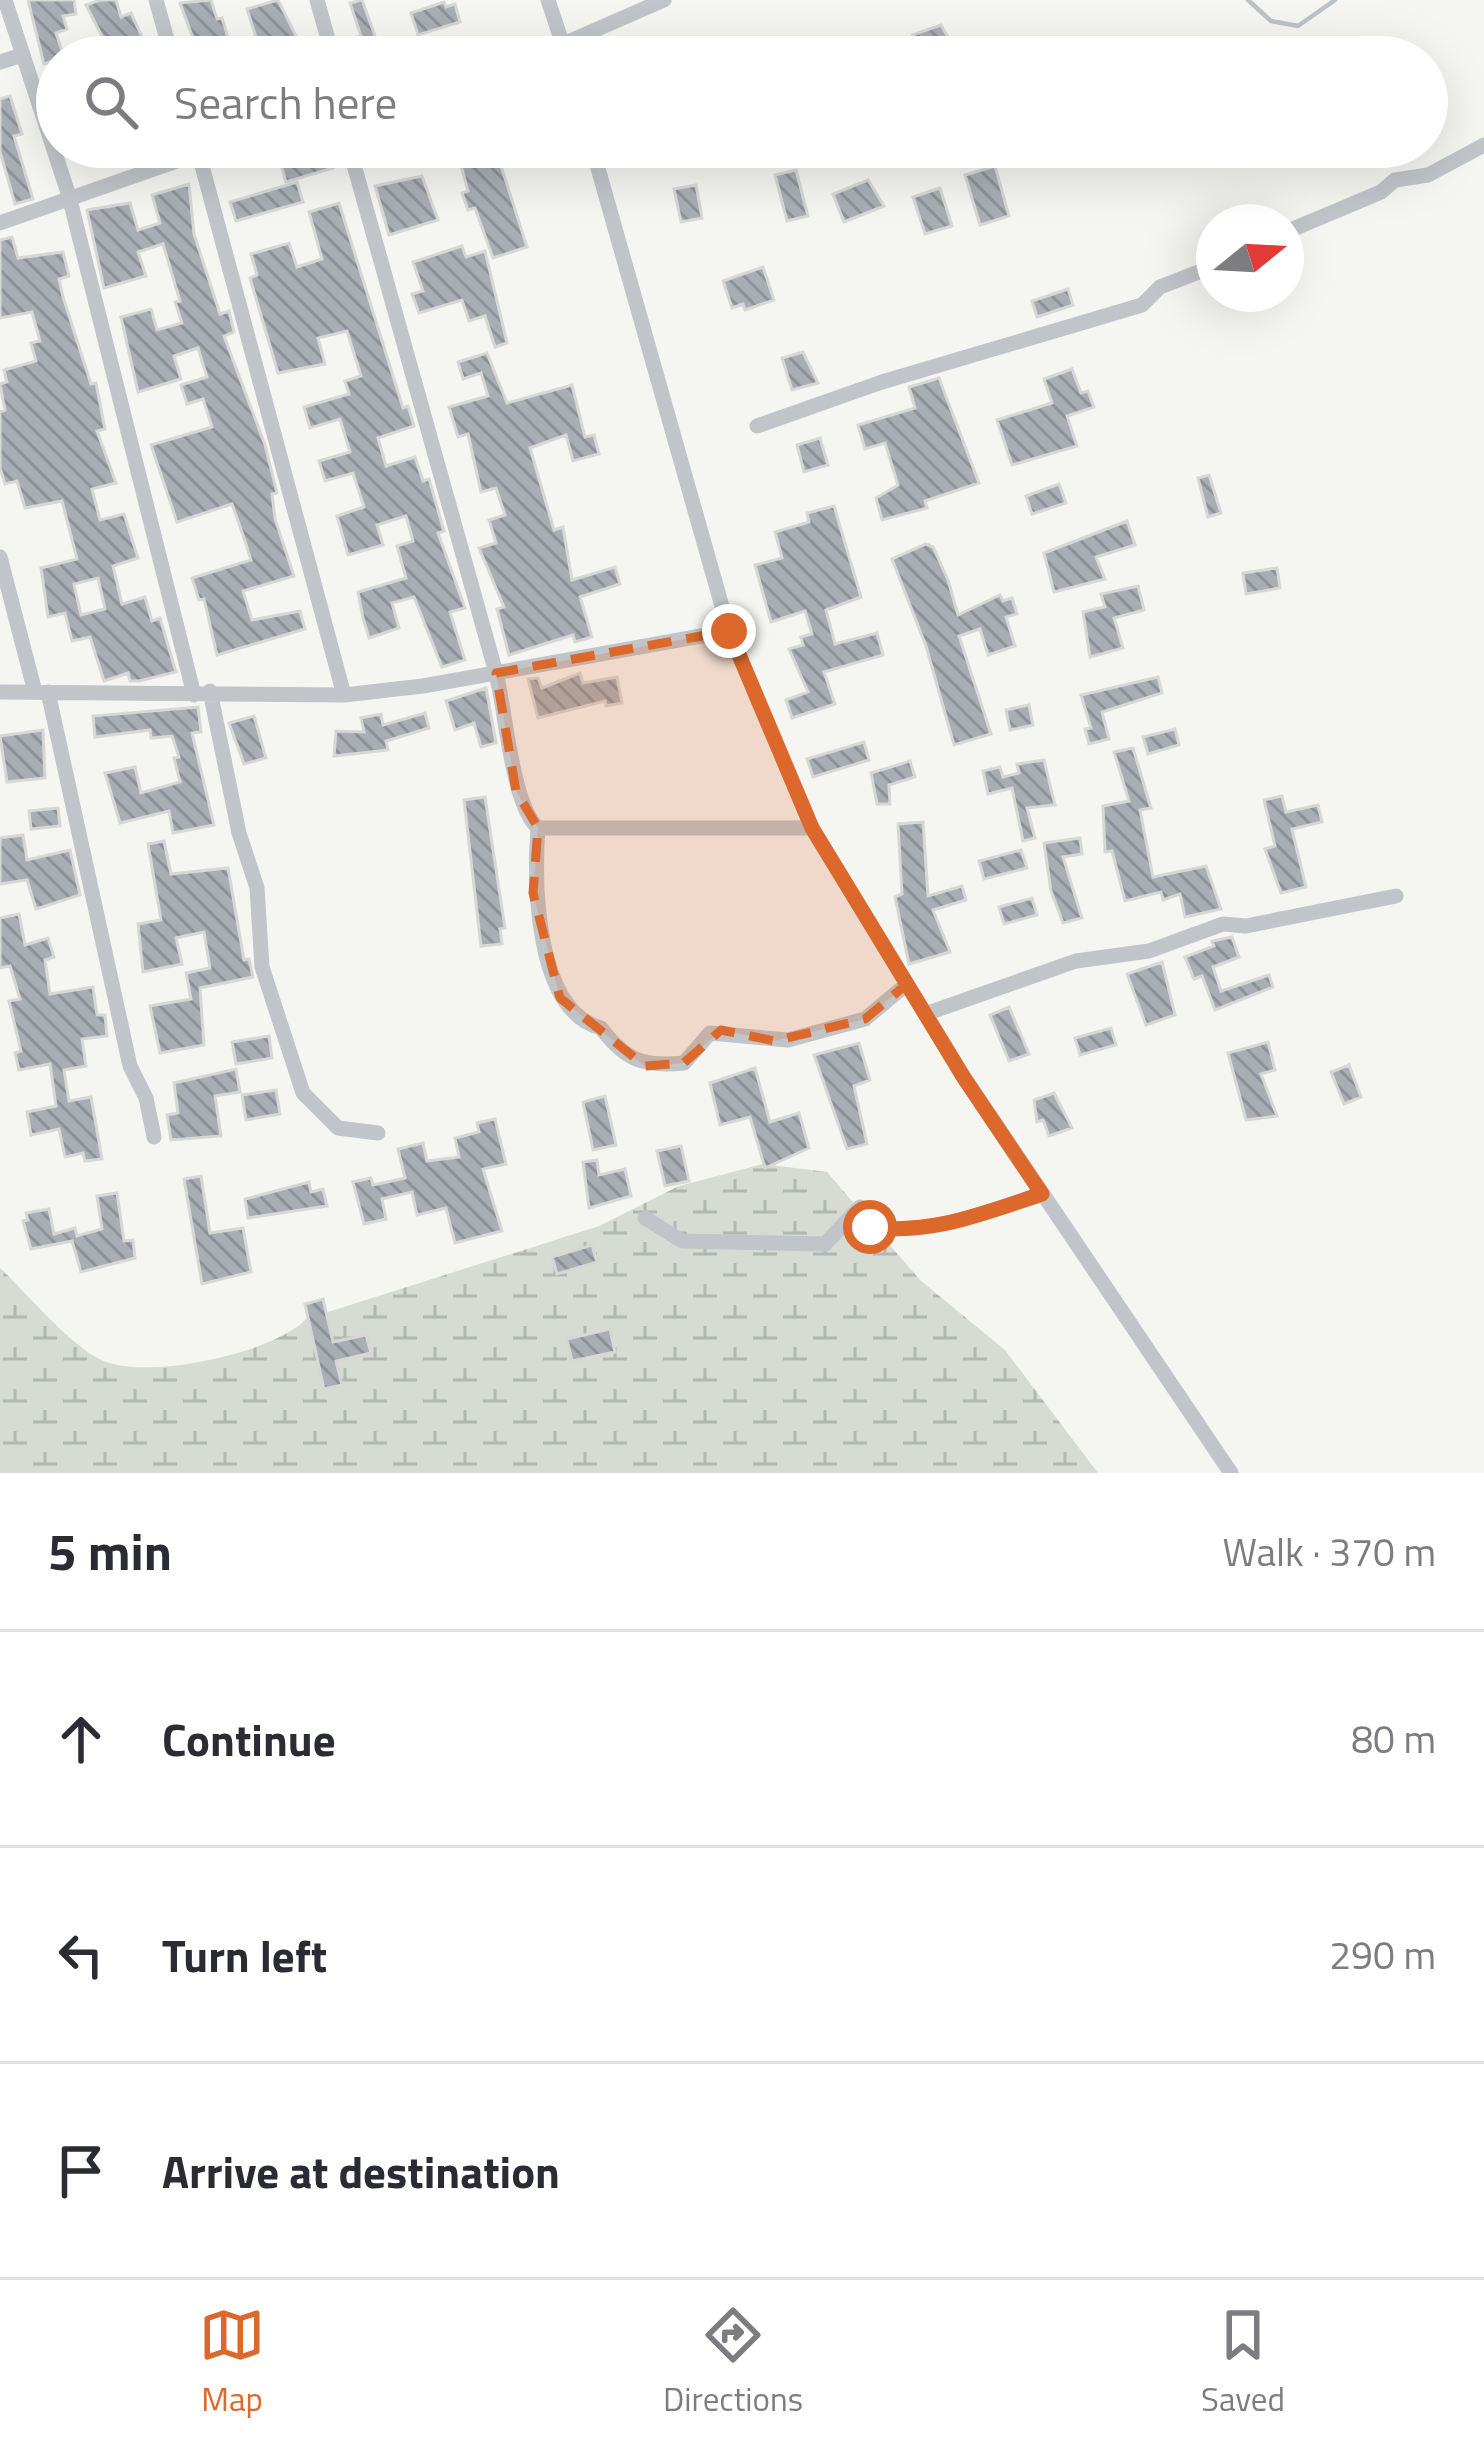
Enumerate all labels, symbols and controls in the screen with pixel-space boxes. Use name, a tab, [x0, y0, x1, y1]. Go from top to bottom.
search box	[36, 36, 1448, 168]
text: Search here	[174, 68, 397, 136]
icon: search	[78, 69, 144, 135]
north arrow	[1196, 204, 1304, 312]
route end	[702, 604, 756, 658]
route start	[843, 1200, 897, 1254]
text: 5 min	[48, 1512, 172, 1590]
text: Walk · 370 m	[1222, 1522, 1436, 1581]
text: Continue	[162, 1705, 336, 1773]
icon: ahead	[48, 1706, 114, 1772]
text: 80 m	[1351, 1709, 1436, 1768]
text: Turn left	[162, 1921, 327, 1989]
icon: left	[48, 1922, 114, 1988]
text: 290 m	[1329, 1925, 1436, 1984]
text: Arrive at destination	[162, 2137, 560, 2205]
icon: arrive	[48, 2138, 114, 2204]
tab: Map	[199, 2302, 265, 2424]
tab: Directions	[663, 2302, 803, 2424]
tab: Saved	[1201, 2302, 1285, 2424]

